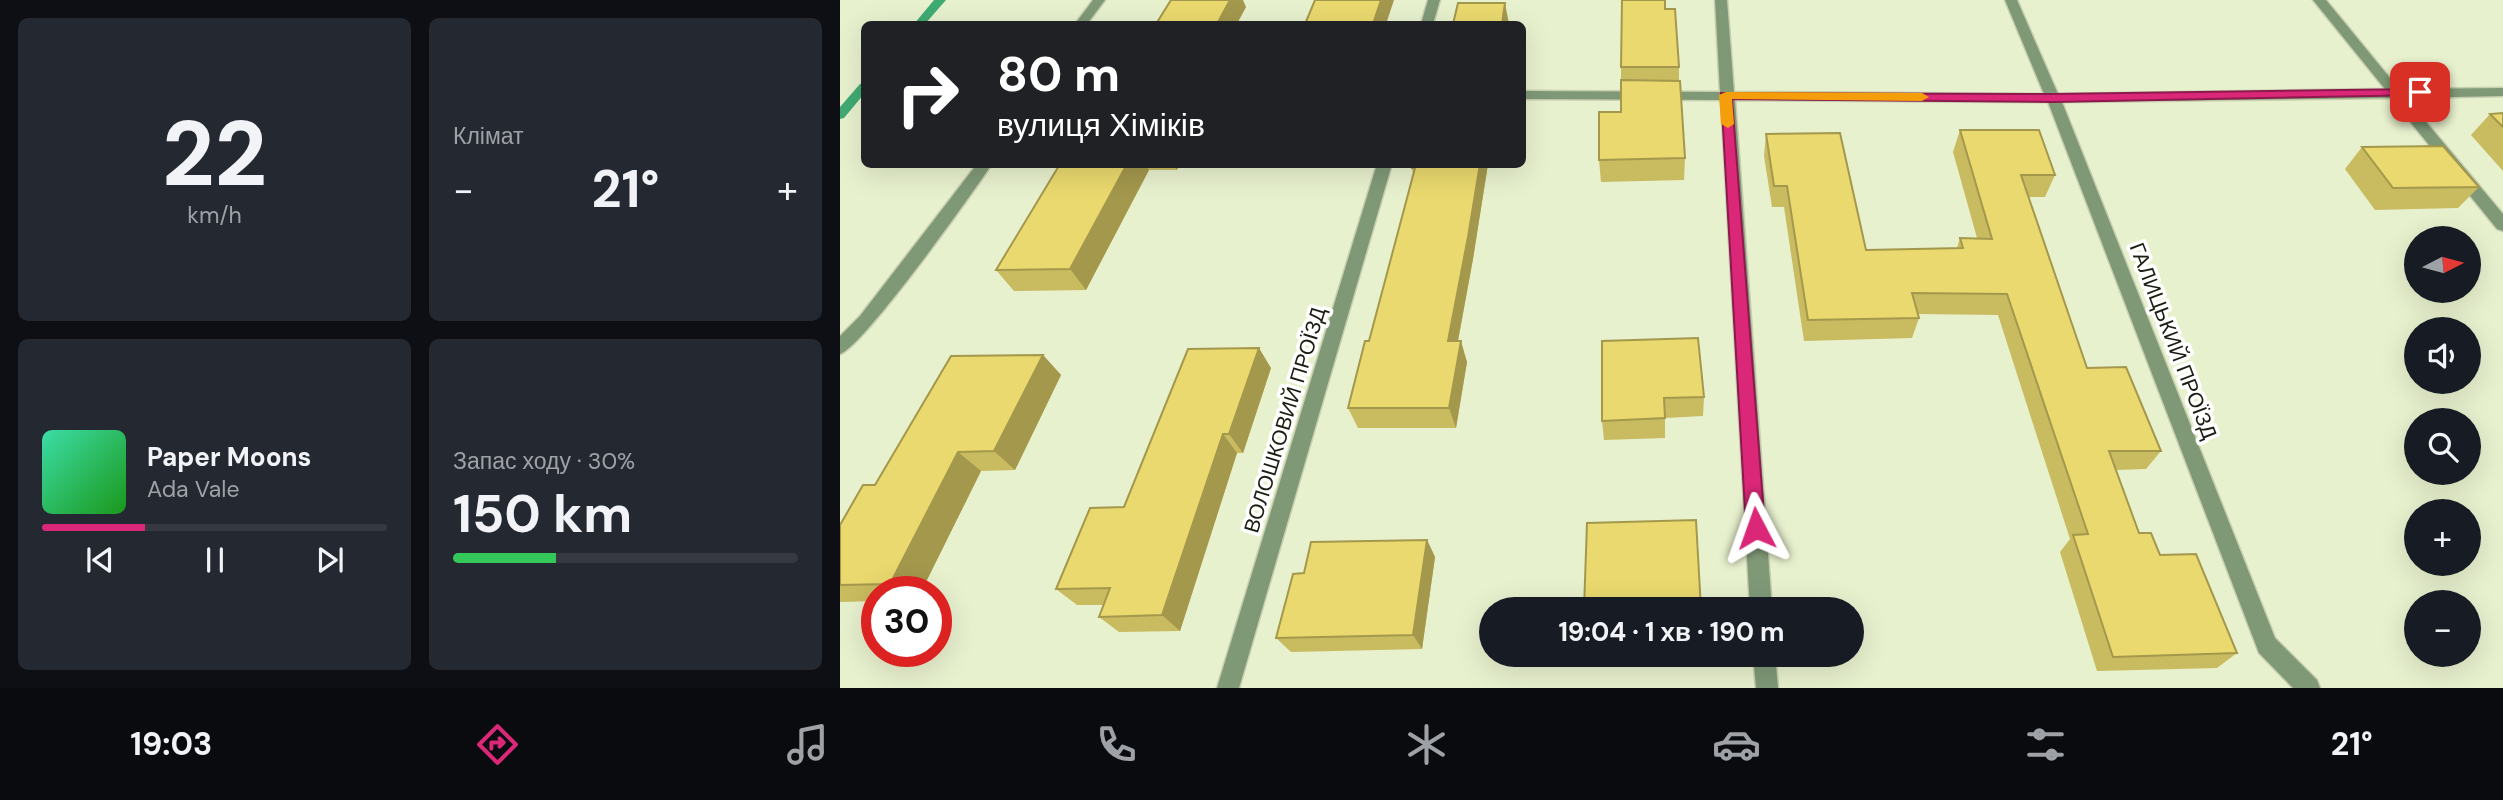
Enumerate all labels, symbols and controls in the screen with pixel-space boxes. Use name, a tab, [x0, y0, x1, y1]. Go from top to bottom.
text: 80 m	[997, 42, 1120, 106]
icon: right	[882, 49, 973, 140]
pin	[2390, 62, 2450, 122]
icon: arrive	[2401, 73, 2439, 111]
text: 22	[162, 95, 267, 213]
text: вулиця Хіміків	[997, 104, 1205, 146]
text: Клімат	[453, 121, 524, 151]
text: 21°	[592, 155, 659, 223]
text: −	[453, 165, 474, 215]
text: +	[777, 165, 798, 215]
text: km/h	[187, 200, 242, 230]
north arrow	[2404, 226, 2482, 303]
map controls	[2404, 226, 2481, 667]
street label: ГАЛИЦЬКИЙ ПРОЇЗД	[2123, 239, 2223, 443]
street label: ВОЛОШКОВИЙ ПРОЇЗД	[1237, 304, 1333, 536]
button: sound	[2404, 317, 2481, 394]
button: search	[2404, 408, 2481, 485]
text: Paper Moons	[147, 440, 311, 474]
text: Запас ходу · 30%	[453, 446, 635, 476]
text: Ada Vale	[147, 474, 240, 504]
text: 150 km	[453, 480, 632, 548]
position arrow	[1719, 491, 1793, 565]
button: +	[2404, 499, 2481, 576]
icon: previous	[81, 541, 119, 579]
icon: pause	[196, 541, 234, 579]
icon: next	[311, 541, 349, 579]
speed limit sign: 30	[861, 576, 952, 667]
button: −	[2404, 590, 2481, 667]
text: 19:04 · 1 хв · 190 m	[1558, 615, 1785, 649]
icon: directions	[473, 720, 522, 769]
icon: music	[783, 720, 832, 769]
icon: phone	[1092, 720, 1141, 769]
icon: climate	[1402, 720, 1451, 769]
icon: car	[1712, 720, 1761, 769]
icon: filters	[2021, 720, 2070, 769]
text: 19:03	[130, 723, 212, 765]
text: 21°	[2331, 723, 2373, 765]

